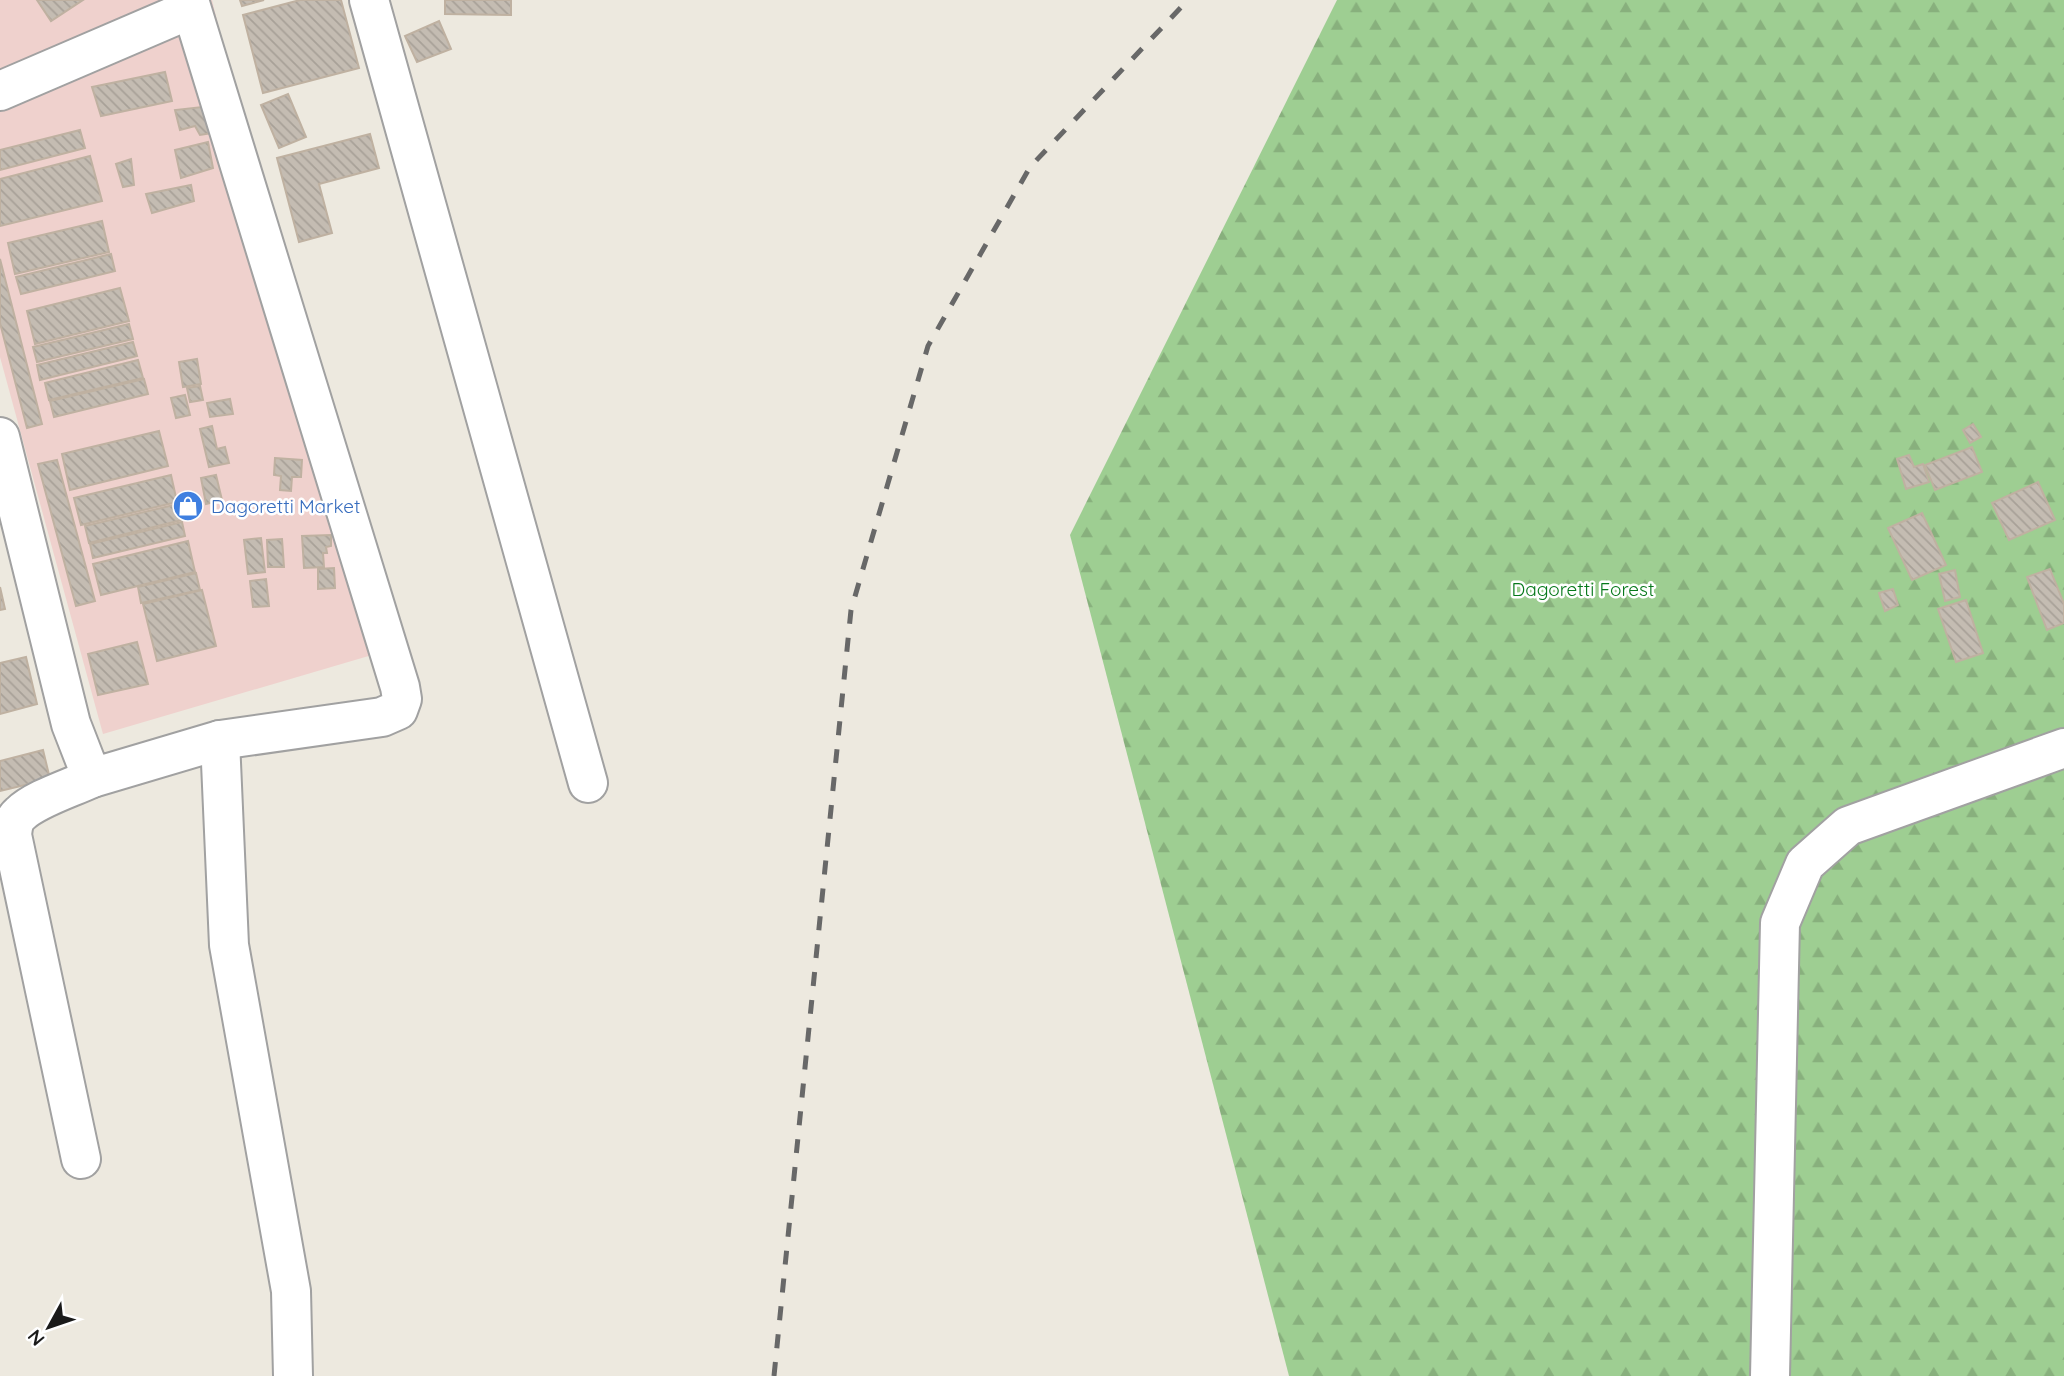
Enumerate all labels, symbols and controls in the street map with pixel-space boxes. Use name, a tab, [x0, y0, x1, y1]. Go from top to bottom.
shop icon: Dagoretti Market	[171, 489, 205, 523]
place label: Dagoretti Market	[211, 494, 360, 518]
park label: Dagoretti Forest	[1512, 577, 1654, 601]
north arrow	[14, 1292, 84, 1362]
text: N	[22, 1325, 50, 1351]

